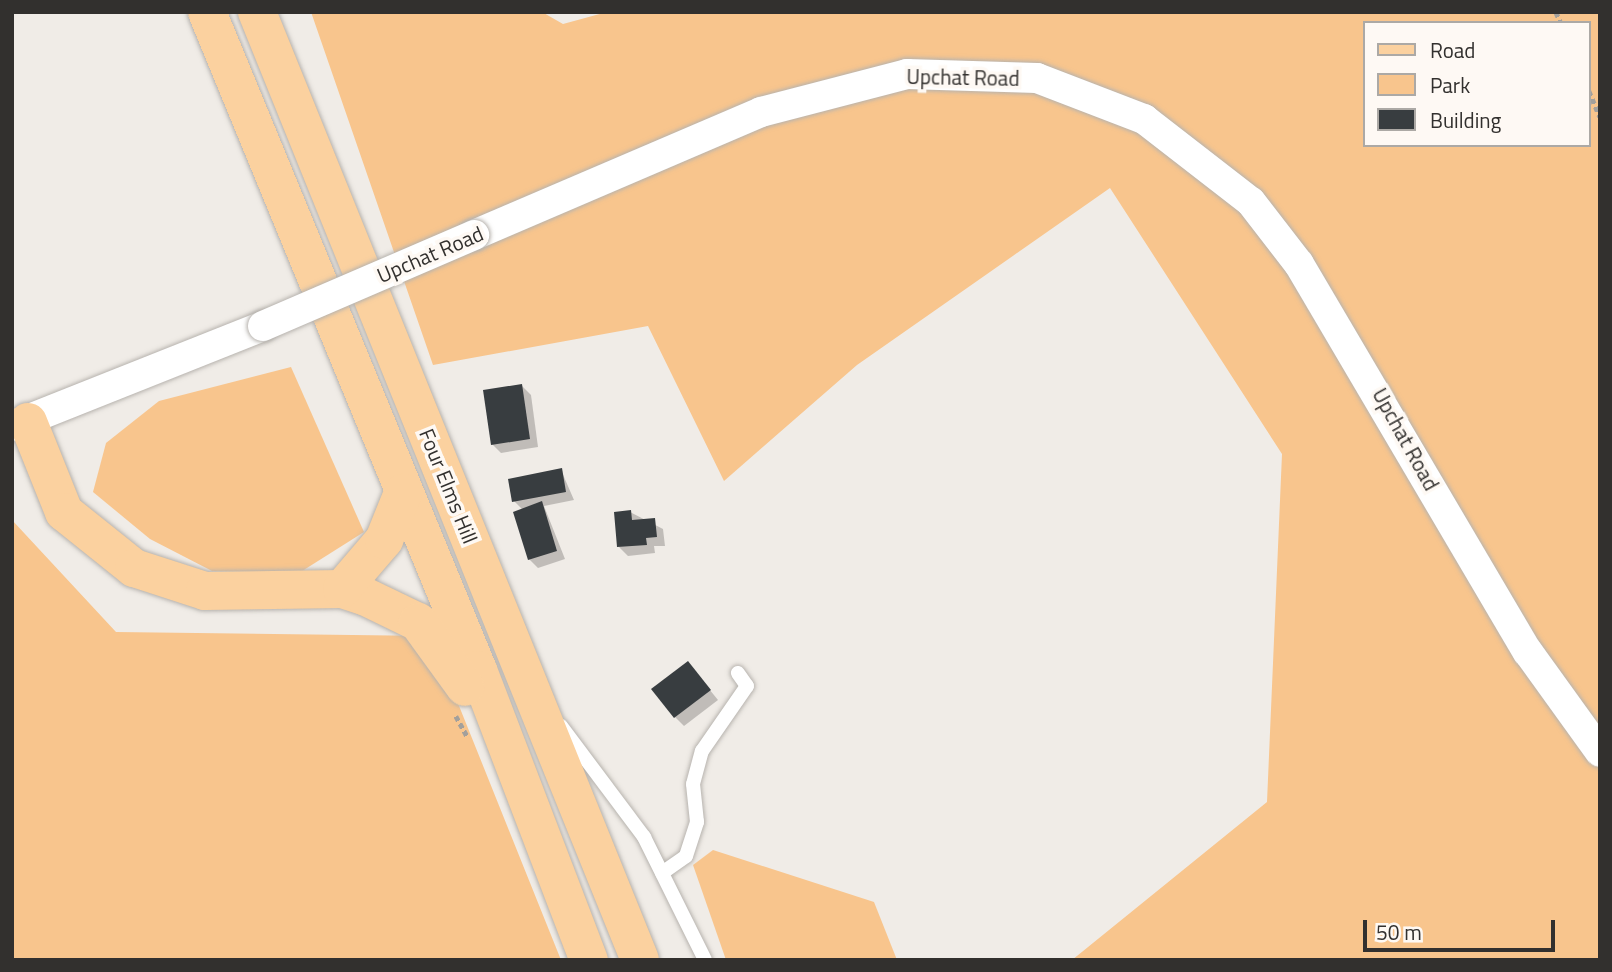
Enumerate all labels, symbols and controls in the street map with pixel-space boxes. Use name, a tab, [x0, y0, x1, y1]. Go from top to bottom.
legend	[1364, 21, 1591, 147]
text: Road	[1430, 34, 1475, 66]
street label: Upchat Road	[906, 63, 1020, 91]
text: Park	[1430, 69, 1470, 101]
text: Building	[1430, 104, 1501, 136]
street label: Upchat Road	[373, 220, 487, 288]
street label: Upchat Road	[1368, 383, 1444, 495]
street label: Four Elms Hill	[415, 425, 483, 547]
scale bar	[1367, 906, 1560, 950]
text: 50 m	[1376, 916, 1422, 948]

